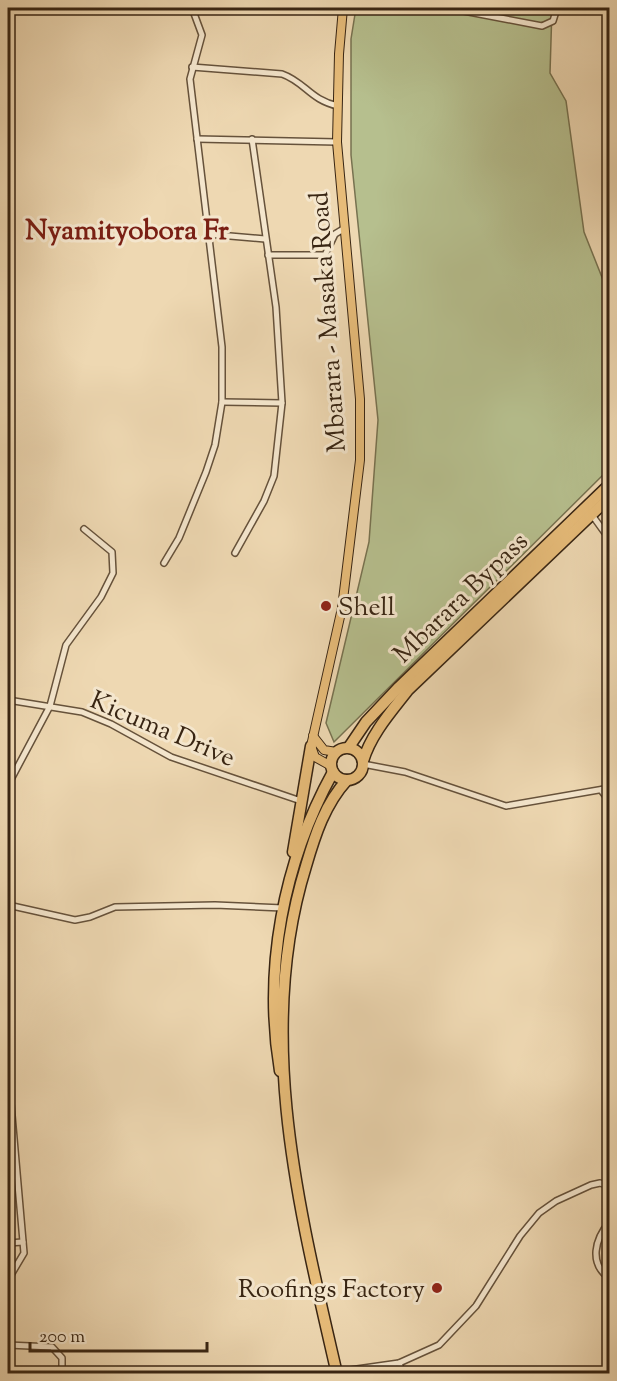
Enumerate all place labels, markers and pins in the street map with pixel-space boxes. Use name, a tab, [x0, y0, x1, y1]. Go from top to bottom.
place label: Shell	[338, 590, 395, 627]
marker: Shell	[319, 599, 333, 613]
place label: Roofings Factory	[238, 1272, 425, 1309]
marker: Roofings Factory	[430, 1281, 444, 1295]

